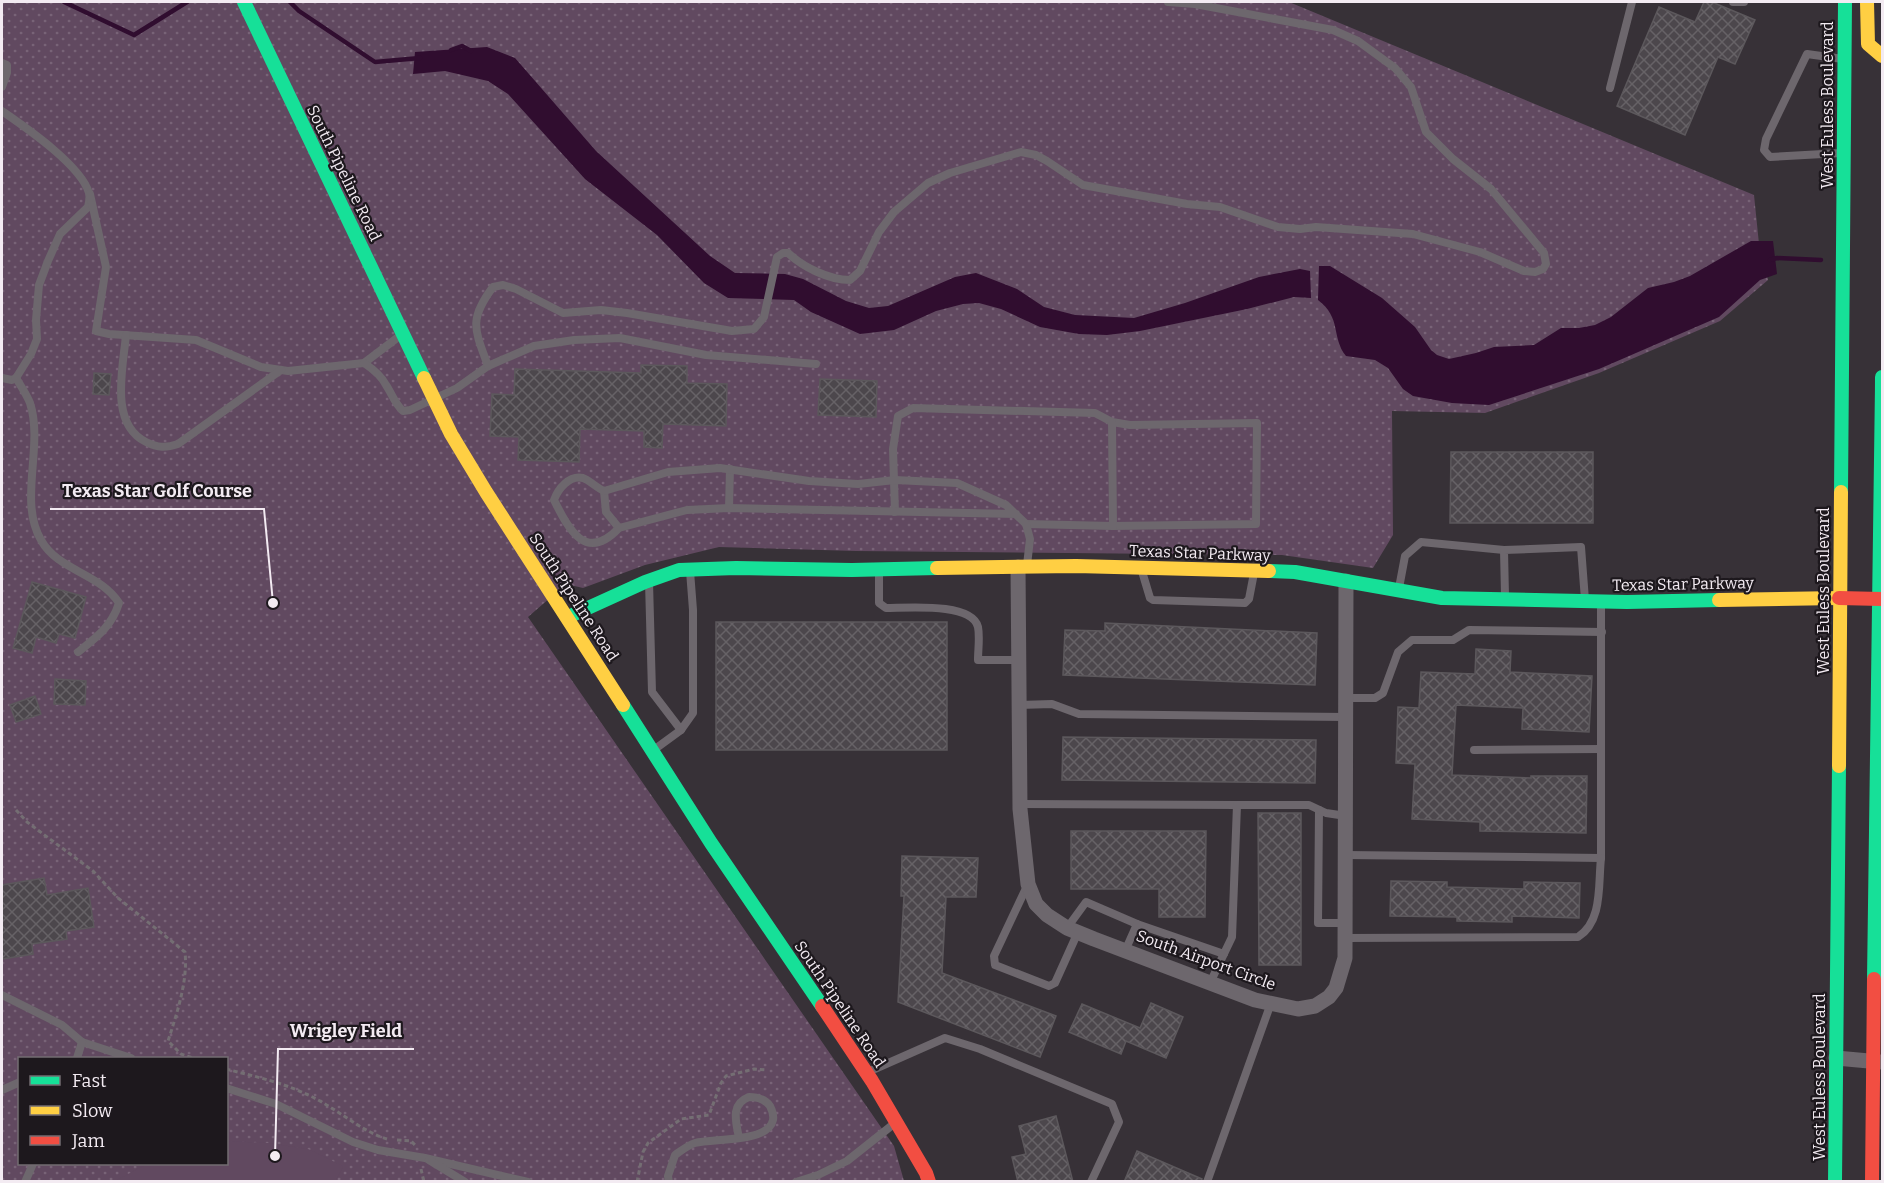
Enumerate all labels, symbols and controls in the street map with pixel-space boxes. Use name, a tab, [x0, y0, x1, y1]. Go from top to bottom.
street label: West Euless Boulevard	[1818, 21, 1837, 189]
street label: South Pipeline Road	[303, 102, 385, 244]
callout: Texas Star Golf Course	[50, 473, 264, 509]
text: Texas Star Golf Course	[62, 480, 252, 502]
street label: West Euless Boulevard	[1814, 507, 1833, 675]
street label: South Pipeline Road	[526, 529, 623, 665]
street label: Texas Star Parkway	[1129, 541, 1272, 565]
street label: Texas Star Parkway	[1612, 573, 1754, 595]
street label: South Airport Circle	[1134, 926, 1278, 994]
street label: South Pipeline Road	[791, 937, 890, 1071]
street label: West Euless Boulevard	[1810, 993, 1829, 1161]
callout: Wrigley Field	[278, 1013, 414, 1049]
text: Wrigley Field	[290, 1020, 402, 1042]
legend	[18, 1057, 228, 1165]
text: Fast	[72, 1070, 107, 1092]
text: Slow	[72, 1100, 113, 1122]
text: Jam	[71, 1130, 105, 1152]

